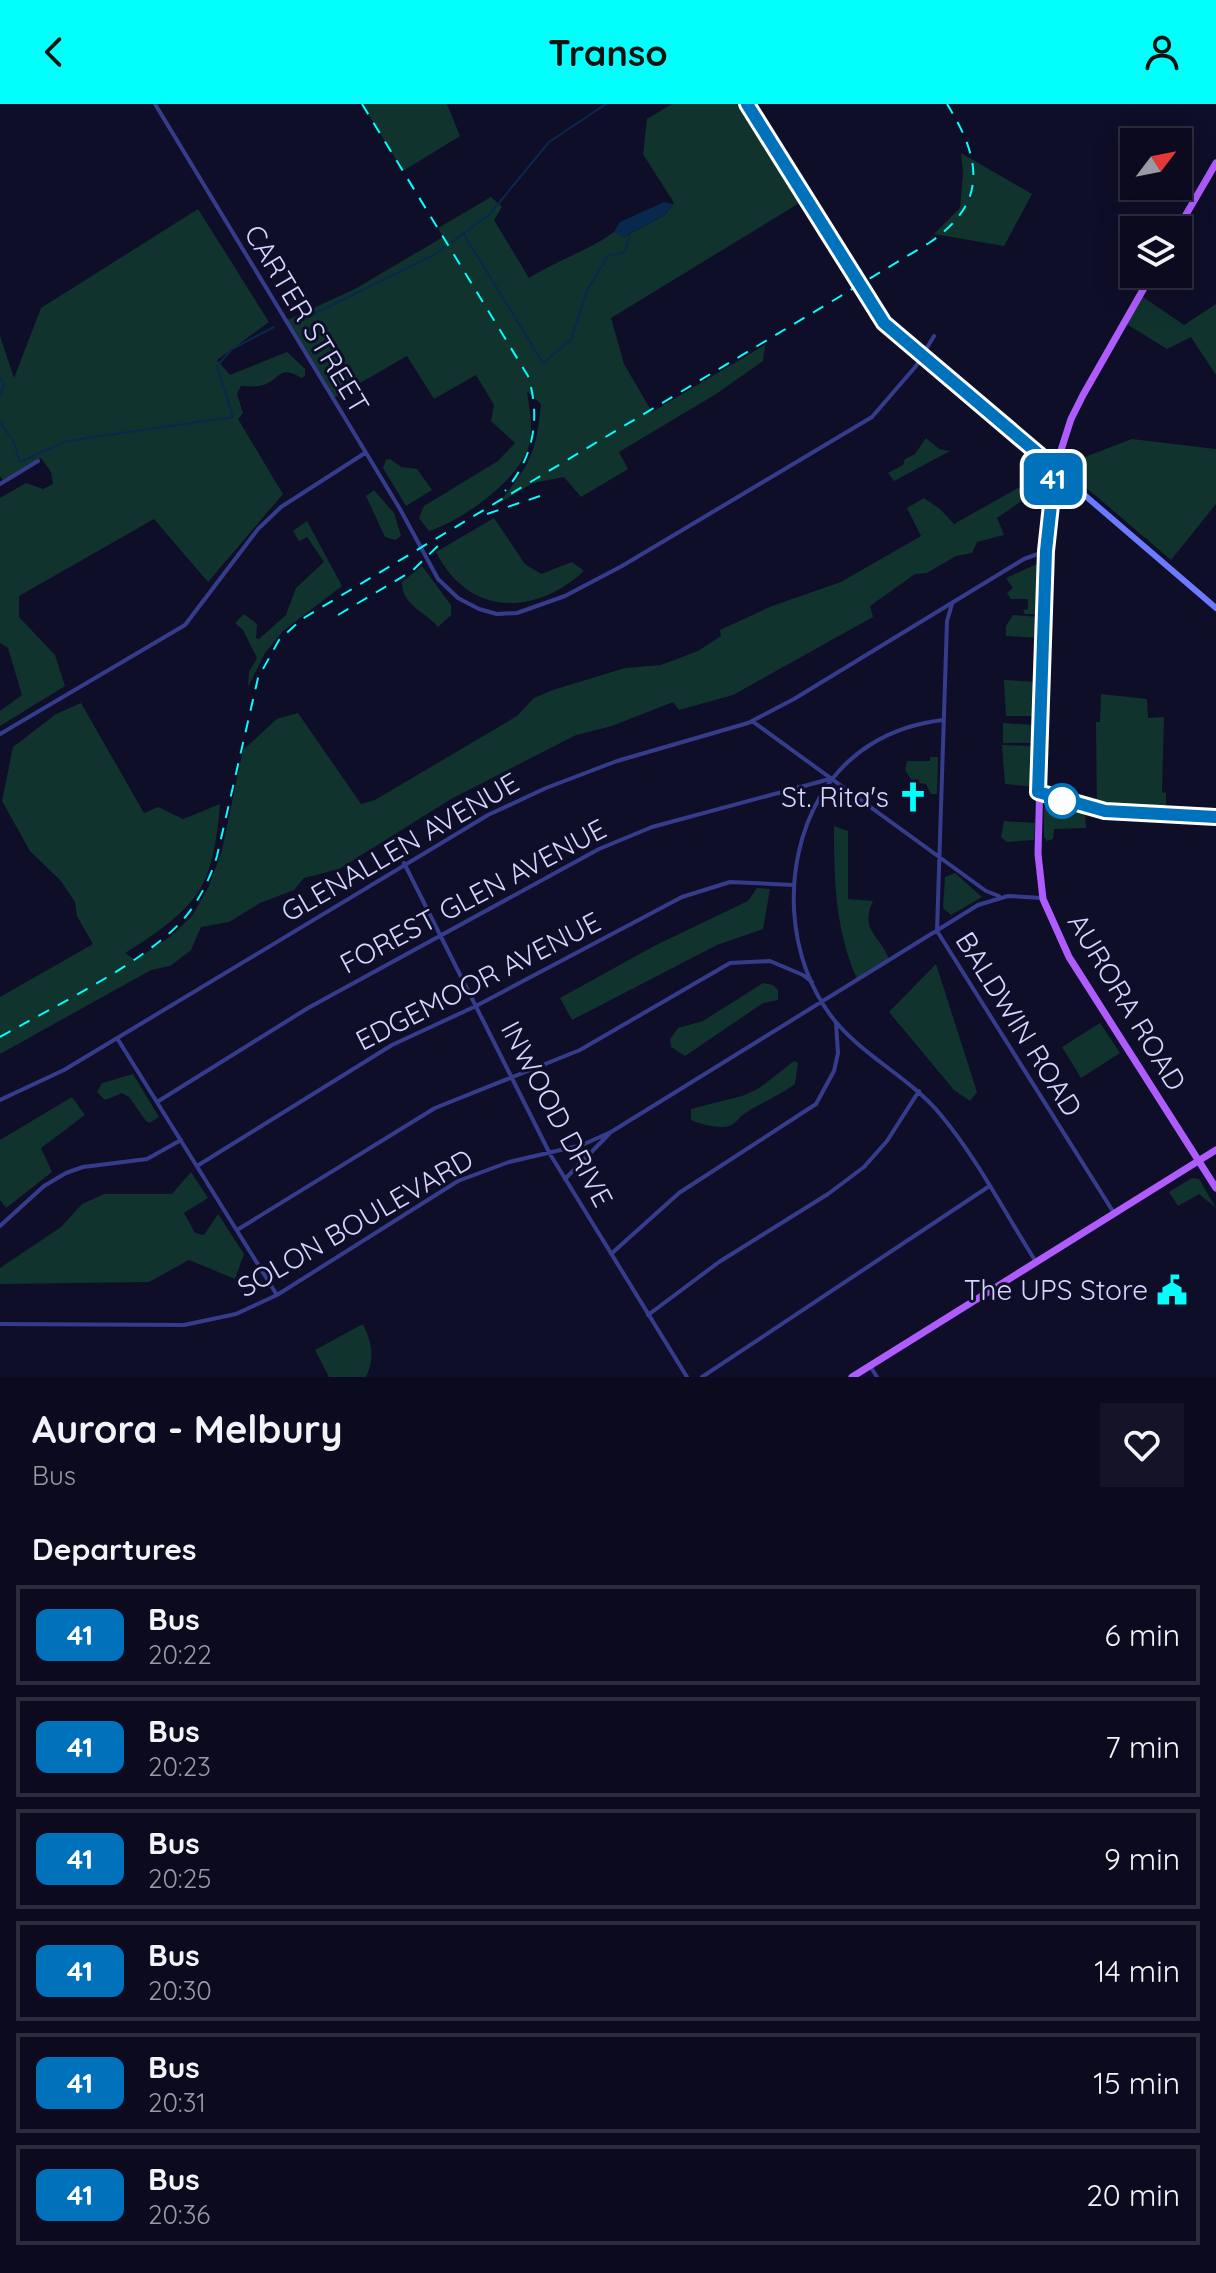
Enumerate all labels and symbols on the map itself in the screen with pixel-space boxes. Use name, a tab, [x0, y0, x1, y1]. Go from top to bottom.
north arrow	[1120, 128, 1192, 200]
street label: CARTER STREET	[237, 218, 378, 420]
line badge: 41	[1017, 453, 1089, 505]
street label: GLENALLEN AVENUE	[275, 764, 525, 929]
place label: St. Rita's	[781, 779, 889, 814]
church icon: St. Rita's	[896, 780, 930, 814]
unlabelled marker	[1045, 784, 1079, 818]
street label: FOREST GLEN AVENUE	[334, 810, 612, 981]
street label: EDGEMOOR AVENUE	[349, 904, 606, 1057]
street label: AURORA ROAD	[1061, 907, 1194, 1097]
street label: BALDWIN ROAD	[949, 925, 1090, 1123]
street label: INWOOD DRIVE	[494, 1015, 621, 1213]
street label: SOLON BOULEVARD	[231, 1141, 479, 1304]
place label: The UPS Store	[964, 1272, 1148, 1307]
public building icon: The UPS Store	[1155, 1273, 1189, 1307]

